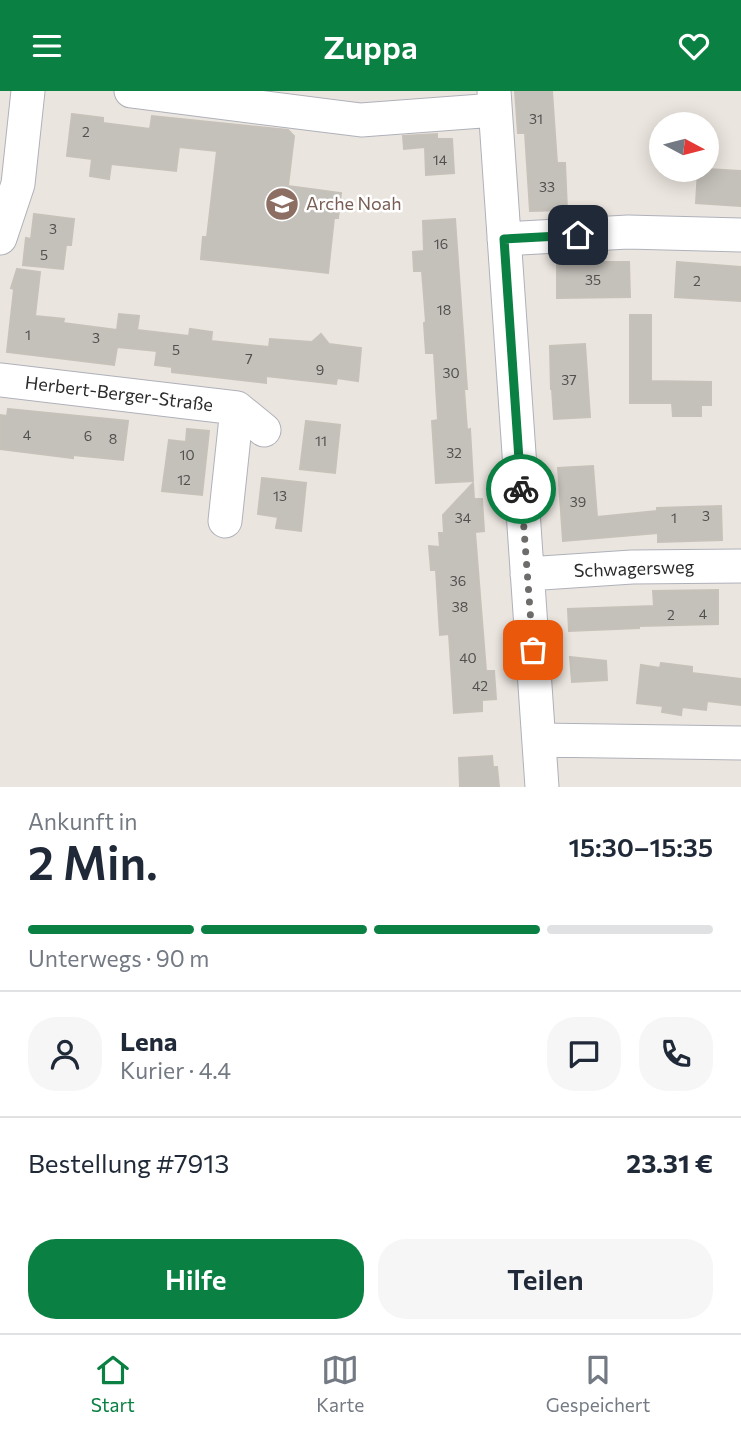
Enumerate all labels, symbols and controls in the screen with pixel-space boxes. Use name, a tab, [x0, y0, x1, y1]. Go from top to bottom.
text: Zuppa	[323, 26, 418, 66]
icon: menu	[28, 27, 66, 65]
icon: heart	[675, 27, 713, 65]
house number: 31	[529, 110, 543, 127]
north arrow	[649, 112, 719, 182]
map controls	[649, 112, 719, 182]
house number: 2	[82, 123, 90, 140]
house number: 14	[433, 151, 448, 168]
house number: 33	[539, 178, 555, 195]
school or university icon: Arche Noah	[263, 185, 301, 223]
place label: Arche Noah	[306, 192, 402, 214]
pin	[548, 205, 608, 265]
icon: home	[559, 216, 597, 254]
house number: 3	[49, 220, 57, 237]
house number: 16	[434, 235, 448, 252]
house number: 5	[40, 246, 48, 263]
house number: 35	[585, 271, 601, 288]
house number: 2	[693, 272, 701, 289]
house number: 18	[437, 301, 451, 318]
house number: 1	[25, 326, 31, 343]
house number: 3	[92, 329, 100, 346]
house number: 5	[172, 341, 180, 358]
house number: 7	[245, 350, 253, 367]
house number: 9	[316, 361, 324, 378]
house number: 30	[442, 364, 460, 381]
street label: Herbert-Berger-Straße	[24, 371, 214, 415]
house number: 37	[561, 371, 577, 388]
house number: 4	[23, 426, 32, 443]
house number: 6	[84, 427, 92, 444]
house number: 8	[109, 430, 117, 447]
house number: 11	[315, 432, 327, 449]
house number: 32	[446, 444, 462, 461]
house number: 10	[179, 446, 195, 463]
courier	[486, 454, 556, 524]
icon: bike	[502, 470, 540, 508]
house number: 12	[177, 471, 191, 488]
house number: 13	[273, 487, 287, 504]
house number: 39	[570, 493, 586, 510]
house number: 3	[702, 507, 710, 524]
house number: 34	[455, 509, 472, 526]
house number: 1	[671, 509, 677, 526]
street label: Schwagersweg	[573, 555, 695, 581]
house number: 36	[450, 572, 466, 589]
house number: 38	[452, 598, 468, 615]
house number: 4	[699, 605, 708, 622]
house number: 2	[667, 606, 675, 623]
pin	[503, 620, 563, 680]
icon: bag	[514, 631, 552, 669]
house number: 40	[459, 649, 477, 666]
house number: 42	[472, 677, 488, 694]
text: Ankunft in	[28, 807, 138, 835]
text: 15:30–15:35	[568, 831, 713, 862]
text: 2 Min.	[28, 833, 158, 889]
text: Unterwegs · 90 m	[28, 944, 209, 972]
button: person	[28, 1017, 102, 1091]
button: chat	[547, 1017, 621, 1091]
button: phone	[639, 1017, 713, 1091]
text: Lena	[120, 1025, 178, 1056]
text: Kurier · 4.4	[120, 1056, 231, 1084]
text: Bestellung #7913	[28, 1147, 229, 1178]
text: 23.31 €	[626, 1147, 713, 1178]
button: Hilfe	[28, 1239, 364, 1319]
button: Teilen	[378, 1239, 713, 1319]
tab: Start	[91, 1351, 135, 1416]
tab: Karte	[316, 1351, 364, 1416]
tab: Gespeichert	[546, 1351, 650, 1416]

